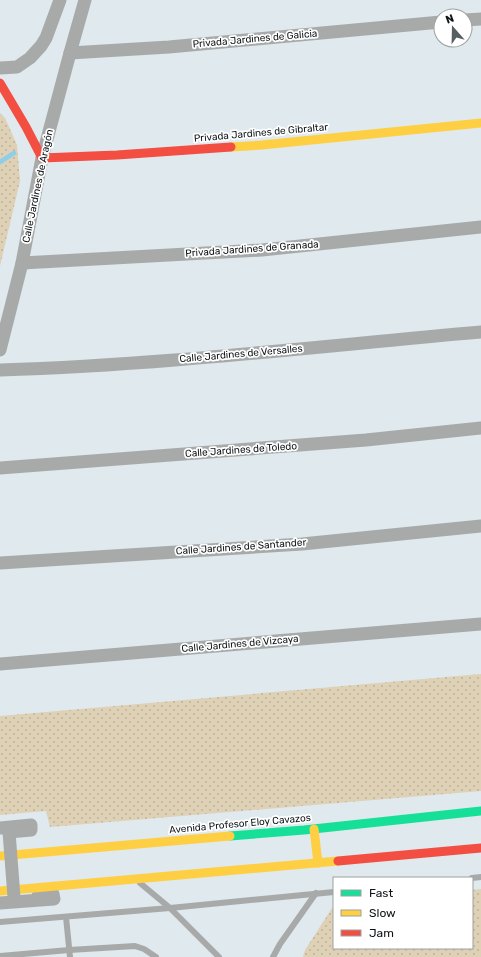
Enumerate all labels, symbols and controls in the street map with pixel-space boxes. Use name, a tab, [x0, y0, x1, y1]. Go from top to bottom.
north arrow	[433, 8, 473, 48]
text: N	[444, 12, 456, 27]
street label: Privada Jardines de Galicia	[192, 28, 318, 50]
street label: Privada Jardines de Gibraltar	[193, 121, 329, 145]
street label: Calle Jardines de Aragón	[20, 128, 56, 244]
street label: Privada Jardines de Granada	[185, 238, 319, 260]
street label: Calle Jardines de Versalles	[179, 343, 303, 365]
street label: Calle Jardines de Toledo	[185, 440, 298, 460]
street label: Calle Jardines de Santander	[175, 536, 307, 558]
street label: Calle Jardines de Vizcaya	[181, 633, 299, 655]
street label: Avenida Profesor Eloy Cavazos	[169, 812, 311, 836]
legend	[333, 877, 473, 949]
text: Fast	[369, 886, 393, 900]
text: Slow	[369, 906, 396, 920]
text: Jam	[369, 926, 394, 940]

